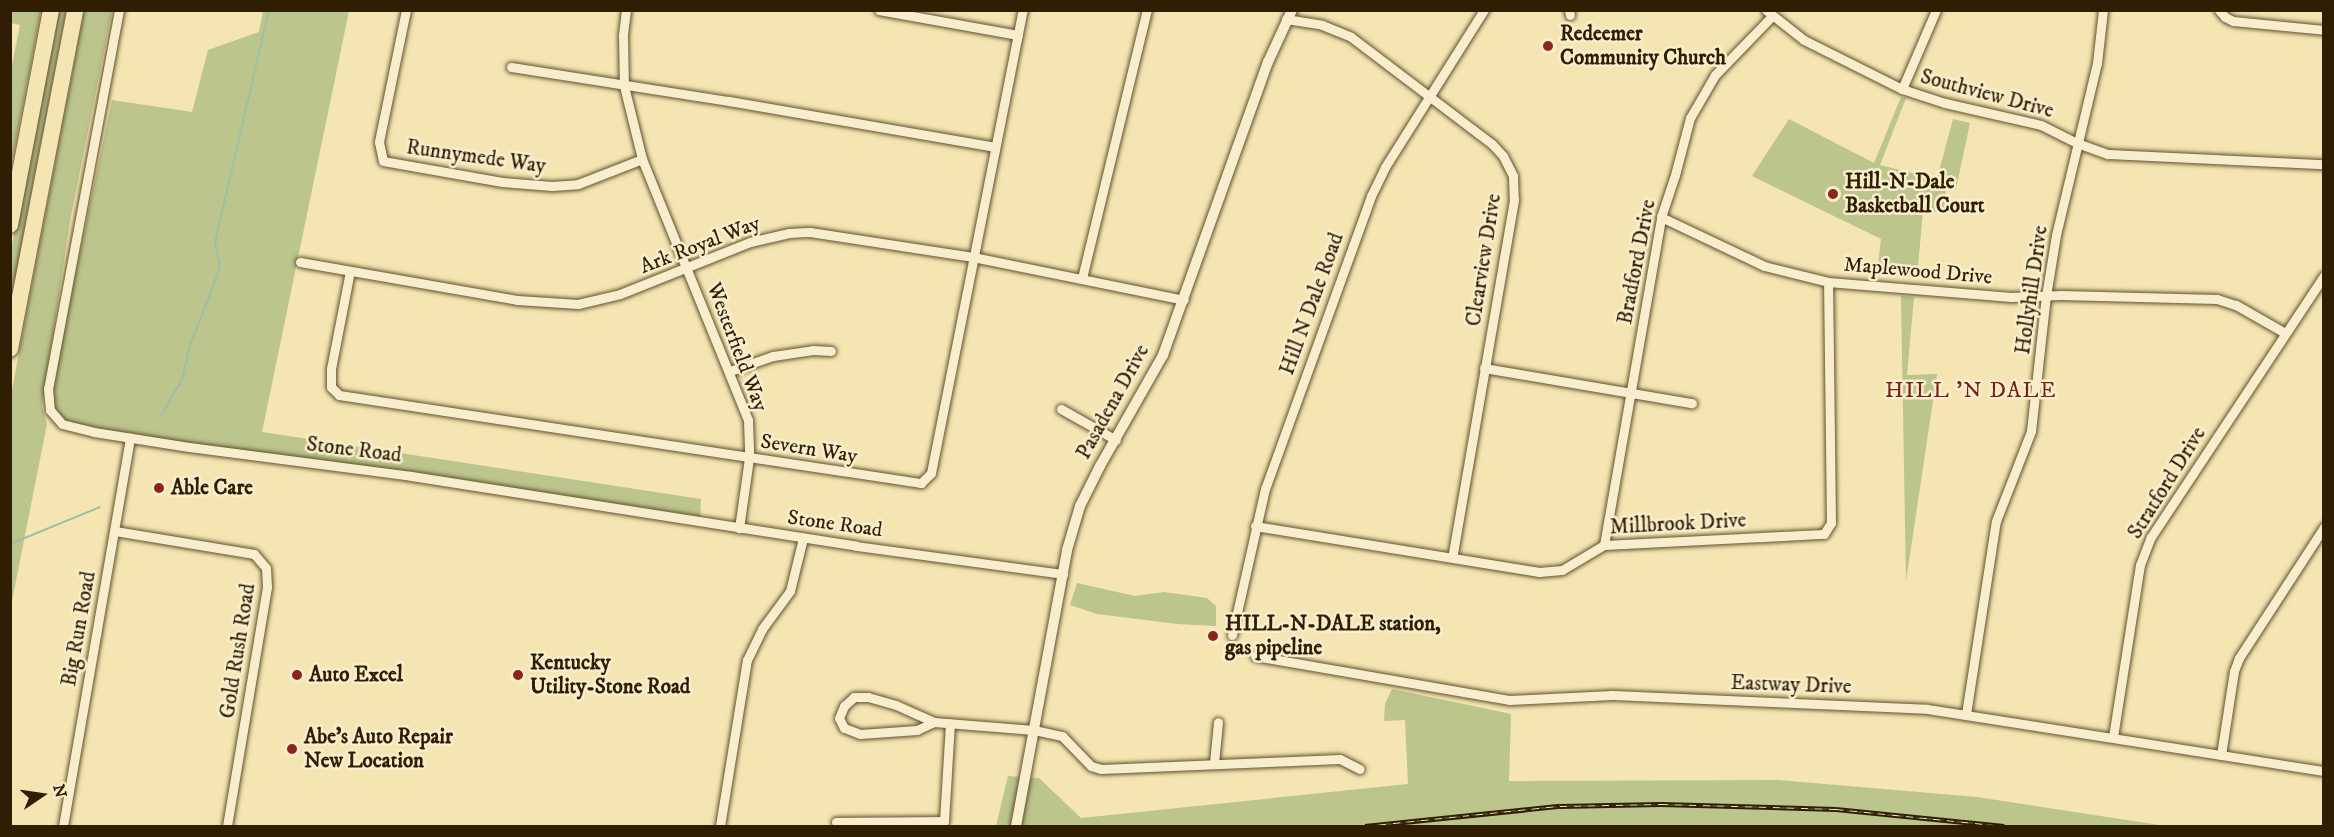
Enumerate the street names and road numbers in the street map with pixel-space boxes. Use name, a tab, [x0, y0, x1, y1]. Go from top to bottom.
street label: Southview Drive	[1918, 64, 2056, 124]
street label: Runnymede Way	[405, 135, 547, 179]
street label: Clearview Drive	[1461, 192, 1507, 328]
street label: Bradford Drive	[1613, 197, 1661, 327]
street label: Ark Royal Way	[636, 211, 764, 279]
street label: Hollyhill Drive	[2010, 224, 2054, 356]
street label: Hill N Dale Road	[1275, 230, 1349, 378]
street label: Maplewood Drive	[1843, 252, 1993, 290]
street label: Westerfield Way	[701, 279, 773, 415]
street label: Pasadena Drive	[1071, 340, 1155, 464]
street label: Stratford Drive	[2123, 422, 2211, 544]
street label: Severn Way	[759, 429, 859, 469]
street label: Stone Road	[305, 432, 403, 468]
street label: Stone Road	[786, 505, 884, 543]
street label: Millbrook Drive	[1609, 508, 1747, 540]
street label: Big Run Road	[56, 570, 102, 688]
street label: Gold Rush Road	[215, 582, 261, 720]
street label: Eastway Drive	[1730, 670, 1852, 700]

